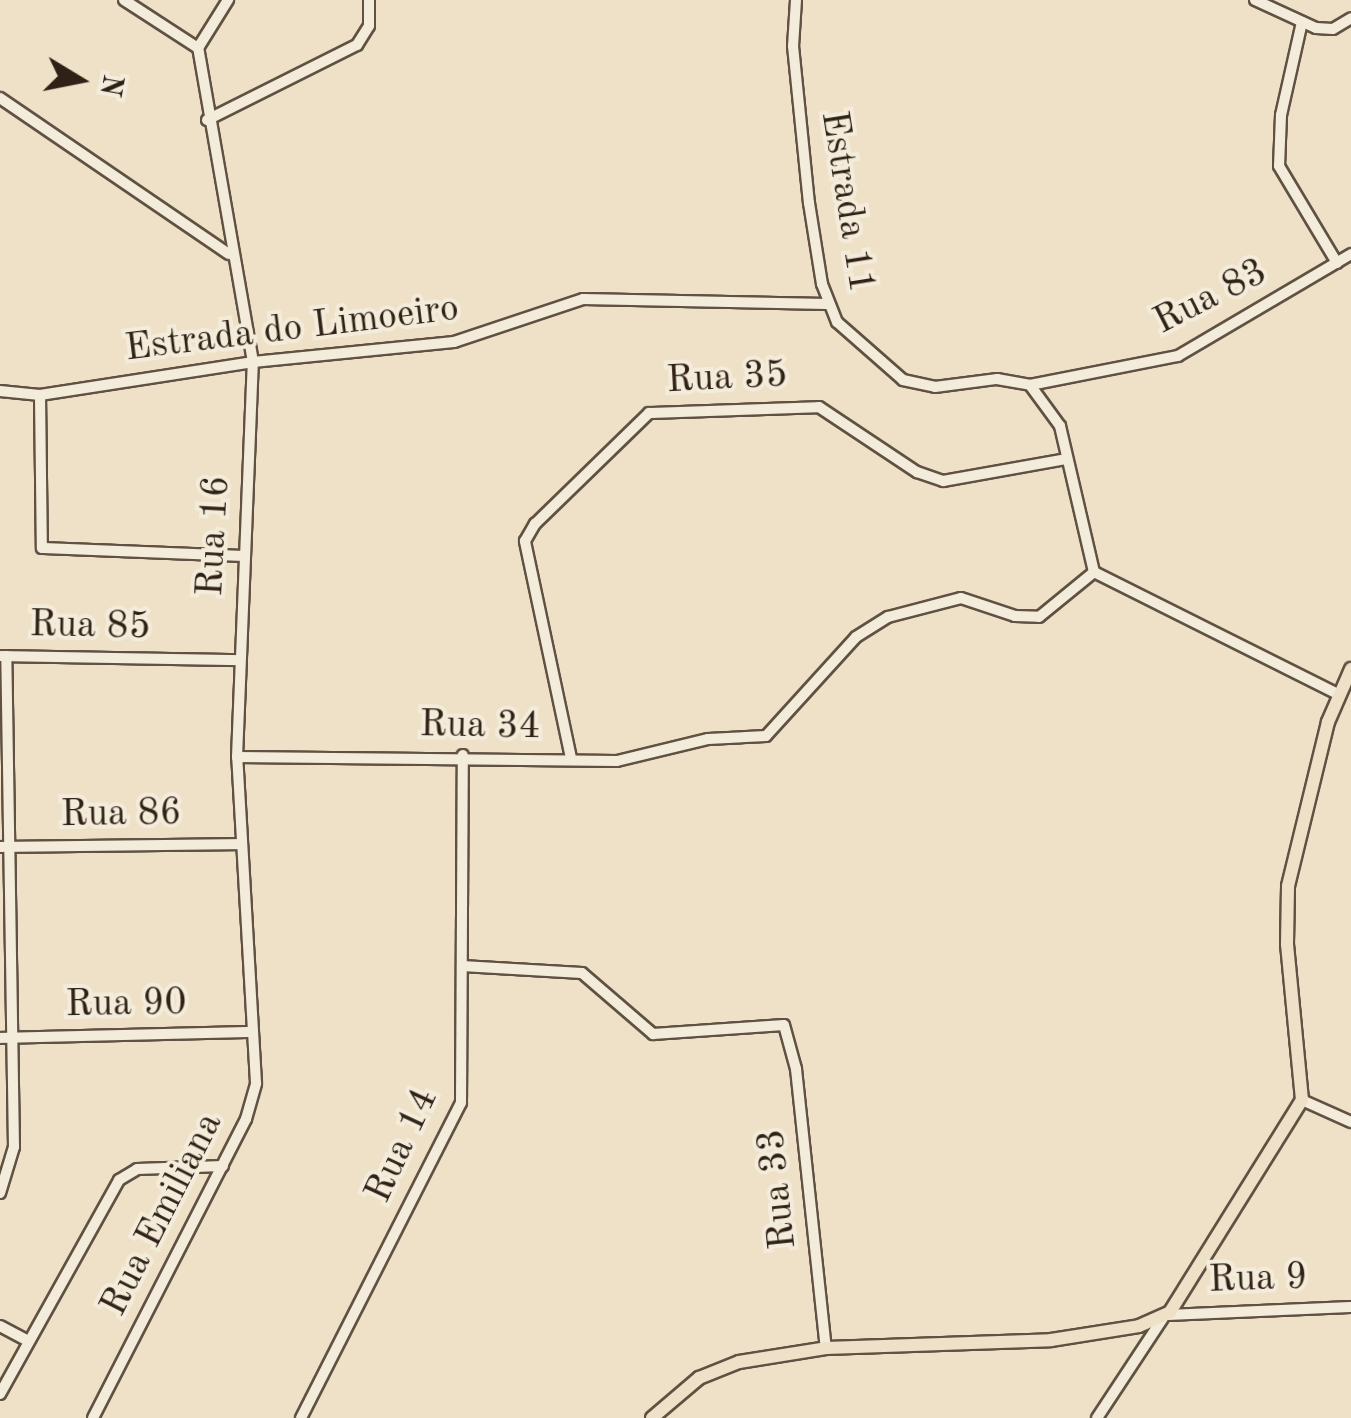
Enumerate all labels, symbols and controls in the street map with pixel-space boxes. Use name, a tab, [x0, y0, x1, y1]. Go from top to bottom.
north arrow	[30, 30, 130, 130]
text: N	[94, 72, 125, 98]
street label: Estrada 11	[809, 108, 883, 296]
street label: Rua 83	[1147, 250, 1275, 346]
street label: Estrada do Limoeiro	[123, 287, 461, 373]
street label: Rua 35	[665, 353, 789, 405]
street label: Rua 16	[189, 474, 241, 598]
street label: Rua 85	[29, 603, 151, 651]
street label: Rua 34	[419, 703, 541, 751]
street label: Rua 86	[60, 791, 182, 839]
street label: Rua 90	[65, 981, 187, 1029]
street label: Rua 14	[357, 1082, 449, 1210]
street label: Rua Emiliana	[92, 1106, 234, 1324]
street label: Rua 33	[750, 1126, 808, 1252]
street label: Rua 9	[1208, 1255, 1308, 1305]

